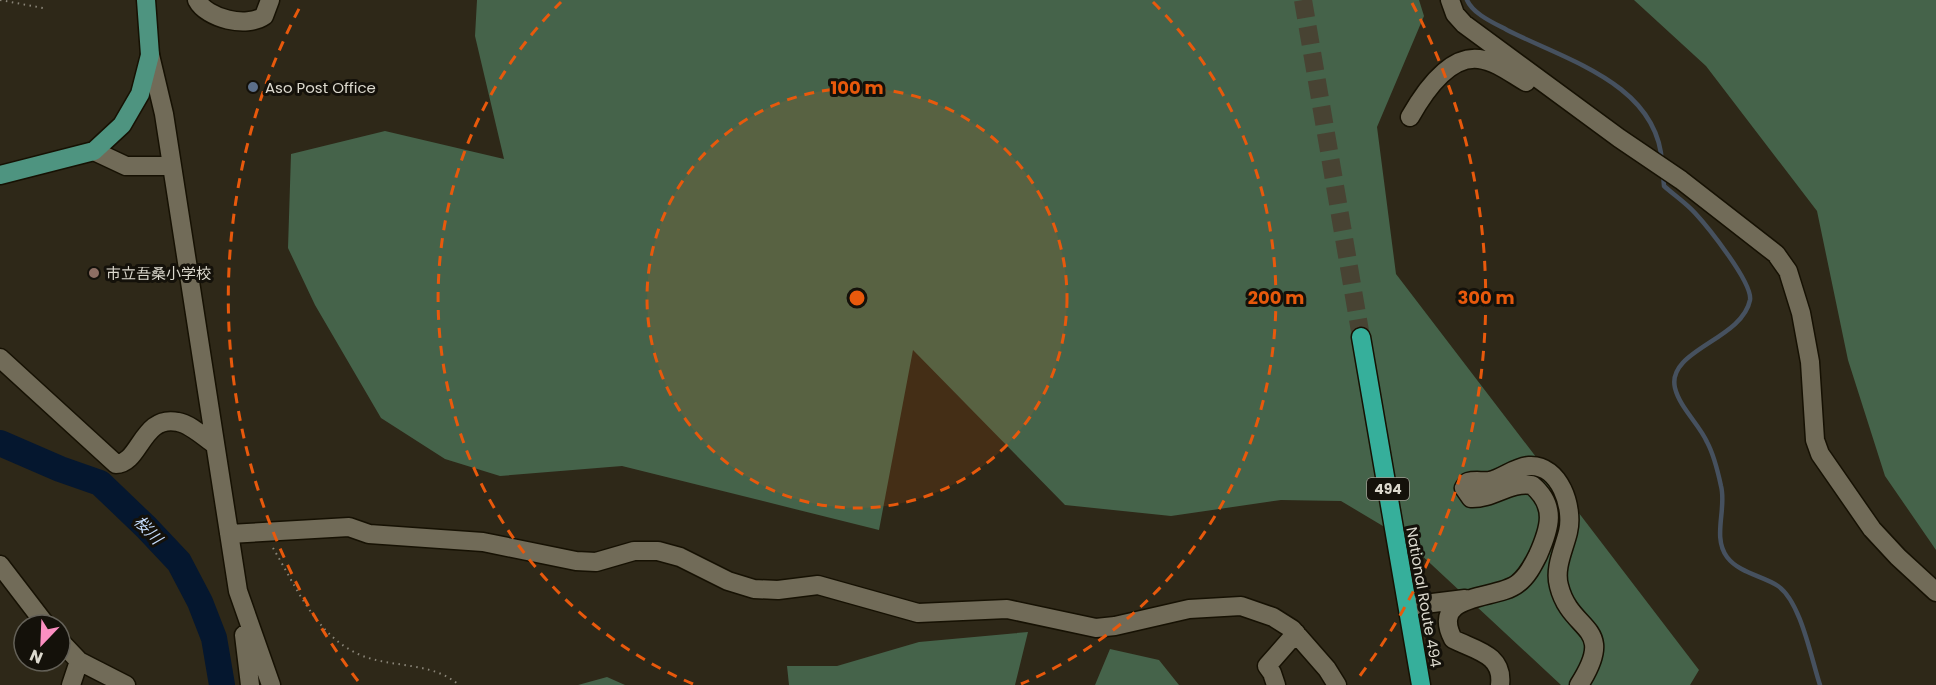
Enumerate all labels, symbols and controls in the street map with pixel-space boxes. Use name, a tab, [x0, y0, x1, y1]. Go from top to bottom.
text: 100 m	[830, 75, 884, 100]
place label: Aso Post Office	[265, 77, 376, 98]
marker: Aso Post Office	[246, 80, 260, 94]
place label: 市立吾桑小学校	[106, 263, 211, 284]
marker: 市立吾桑小学校	[87, 266, 101, 280]
text: 200 m	[1248, 285, 1304, 310]
text: 300 m	[1457, 285, 1515, 310]
centre of rings	[847, 288, 867, 308]
road number: 494	[1367, 478, 1409, 500]
water label: 桜川	[129, 510, 169, 551]
street label: National Route 494	[1401, 525, 1447, 669]
north arrow	[12, 613, 72, 673]
text: N	[26, 643, 46, 669]

